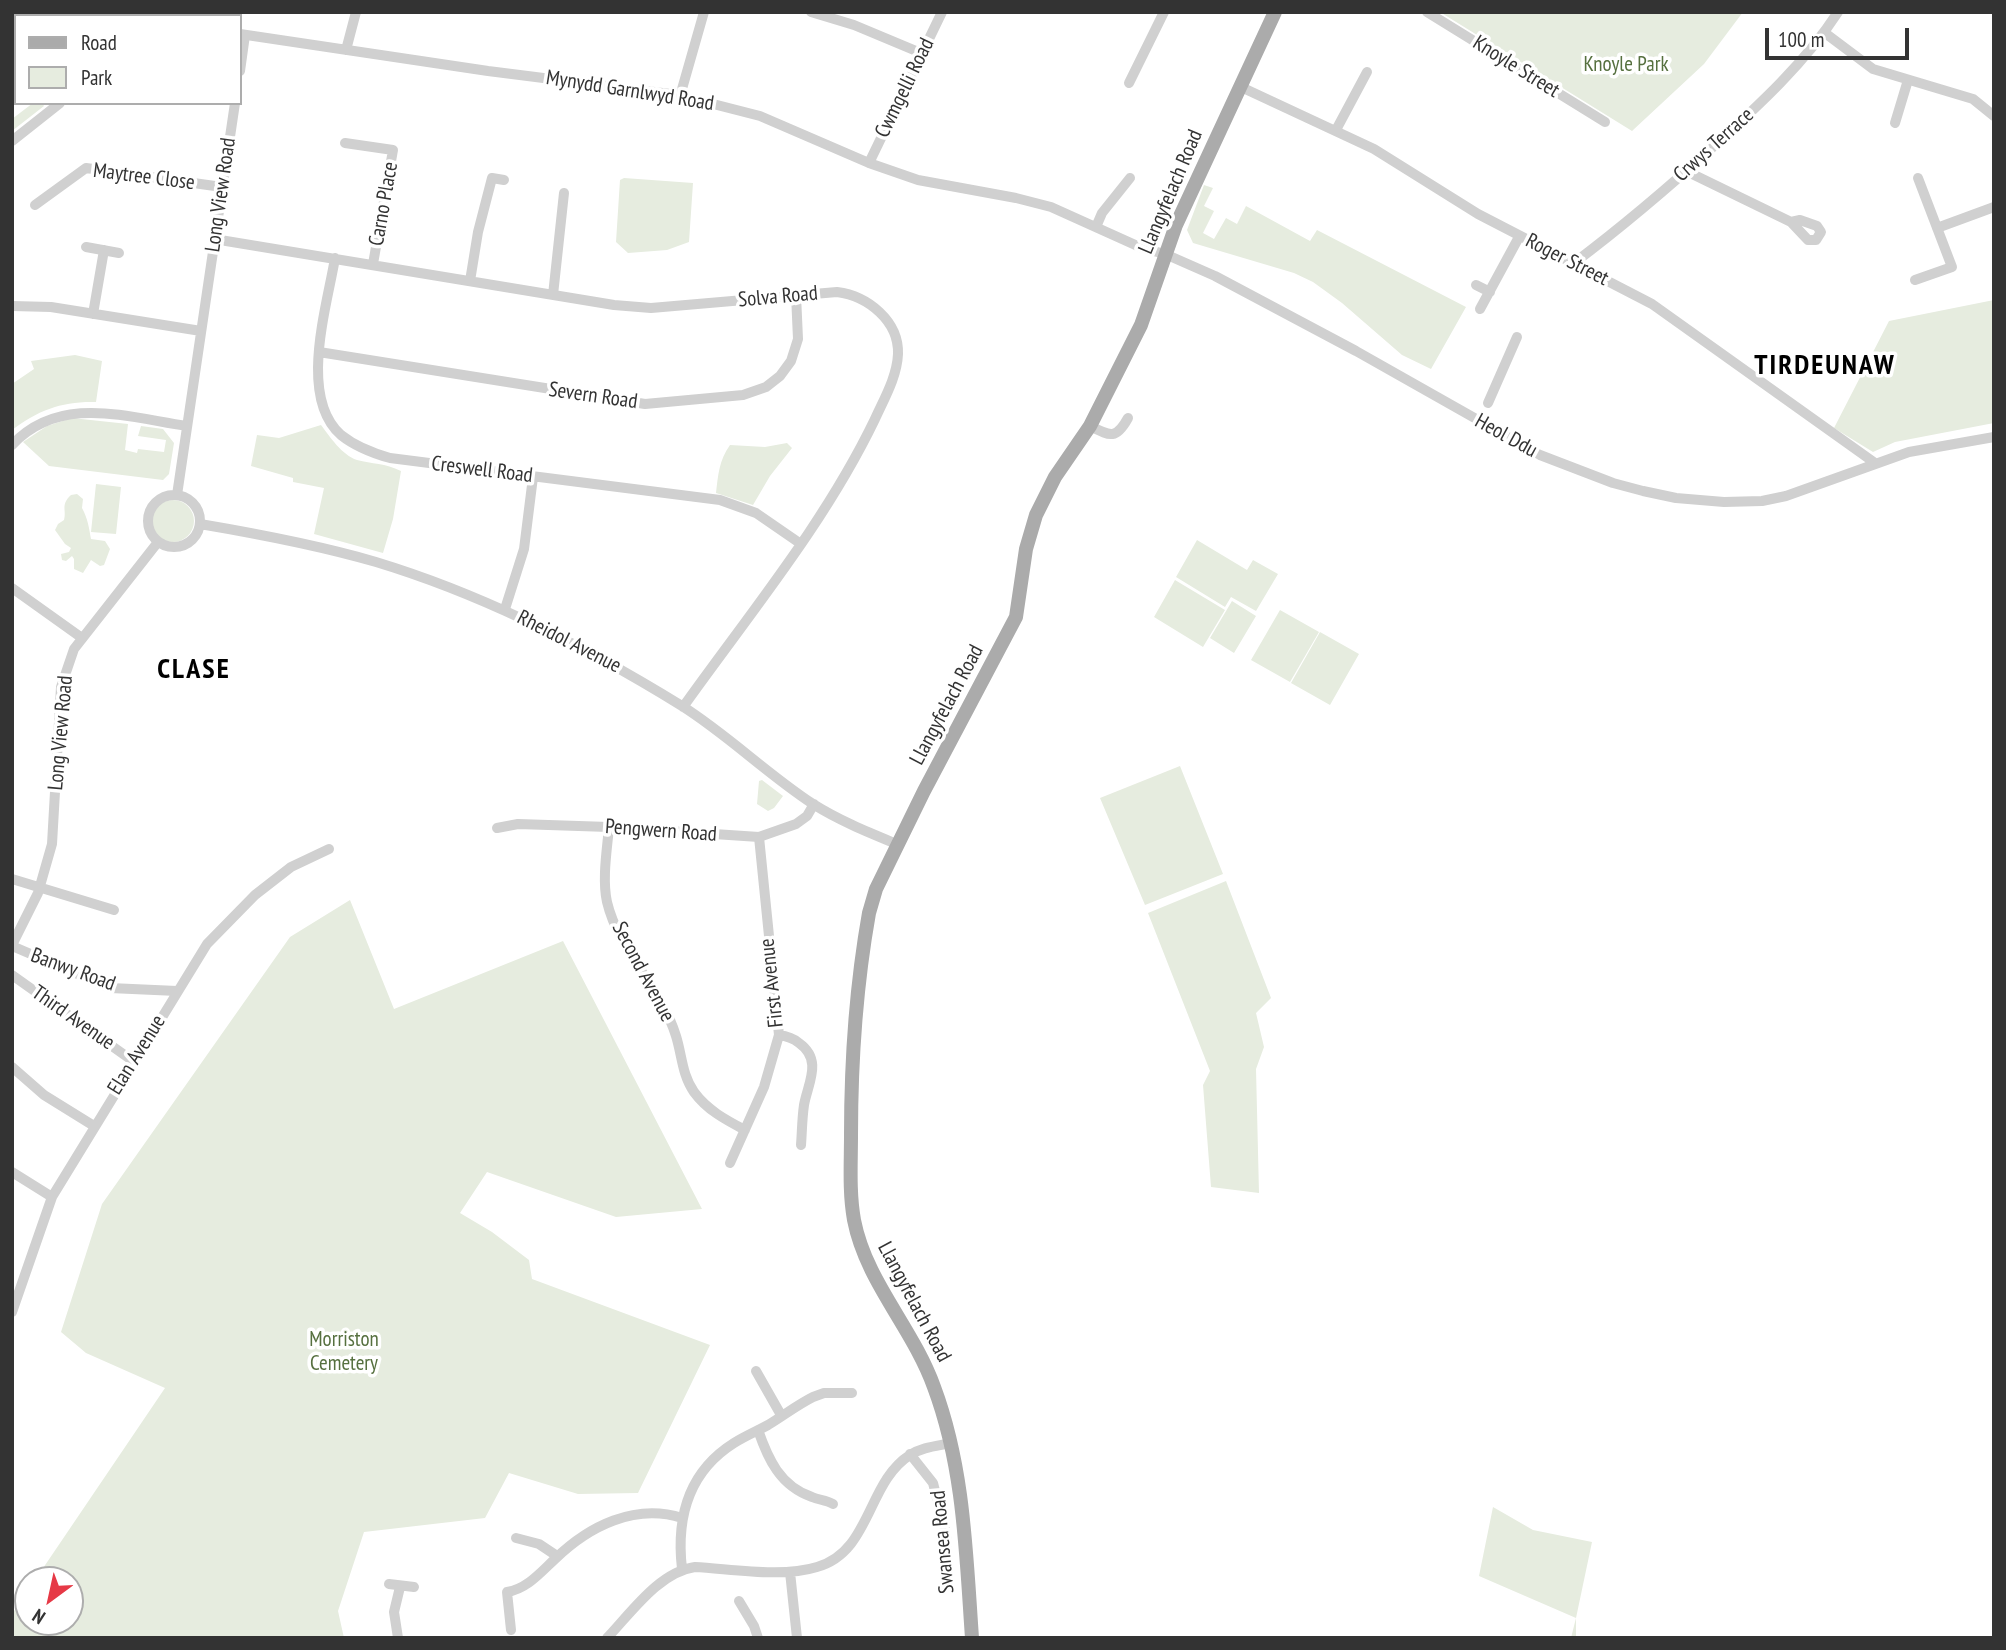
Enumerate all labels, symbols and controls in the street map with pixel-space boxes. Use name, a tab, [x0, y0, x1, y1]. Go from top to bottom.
legend	[14, 14, 242, 105]
scale bar	[1768, 14, 1912, 58]
text: 100 m	[1778, 26, 1824, 53]
text: Road	[81, 29, 117, 56]
street label: Knoyle Street	[1468, 31, 1564, 103]
street label: Cwmgelli Road	[870, 34, 940, 142]
park label: Knoyle Park	[1583, 52, 1669, 78]
text: Park	[81, 64, 112, 91]
street label: Mynydd Garnlwyd Road	[544, 65, 716, 117]
street label: Crwys Terrace	[1669, 103, 1759, 187]
street label: Llangyfelach Road	[1134, 126, 1208, 258]
street label: Long View Road	[201, 136, 241, 254]
street label: Maytree Close	[92, 158, 196, 196]
street label: Carno Place	[364, 160, 404, 248]
street label: Roger Street	[1521, 228, 1613, 292]
street label: Solva Road	[737, 281, 819, 313]
district label: TIRDEUNAW	[1755, 349, 1895, 383]
street label: Severn Road	[547, 377, 639, 415]
street label: Heol Ddu	[1470, 409, 1542, 463]
street label: Creswell Road	[430, 451, 534, 489]
street label: Rheidol Avenue	[513, 605, 625, 679]
street label: Llangyfelach Road	[905, 641, 989, 769]
district label: CLASE	[158, 653, 230, 687]
street label: Long View Road	[43, 675, 79, 791]
street label: Pengwern Road	[604, 815, 718, 847]
street label: Second Avenue	[606, 918, 680, 1026]
street label: First Avenue	[755, 937, 789, 1029]
street label: Banwy Road	[27, 943, 119, 997]
street label: Third Avenue	[27, 980, 119, 1056]
street label: Elan Avenue	[103, 1011, 171, 1099]
street label: Llangyfelach Road	[872, 1238, 956, 1366]
park label: Morriston Cemetery	[309, 1327, 379, 1377]
street label: Swansea Road	[926, 1489, 960, 1595]
north arrow	[14, 1566, 84, 1636]
text: N	[28, 1604, 49, 1630]

